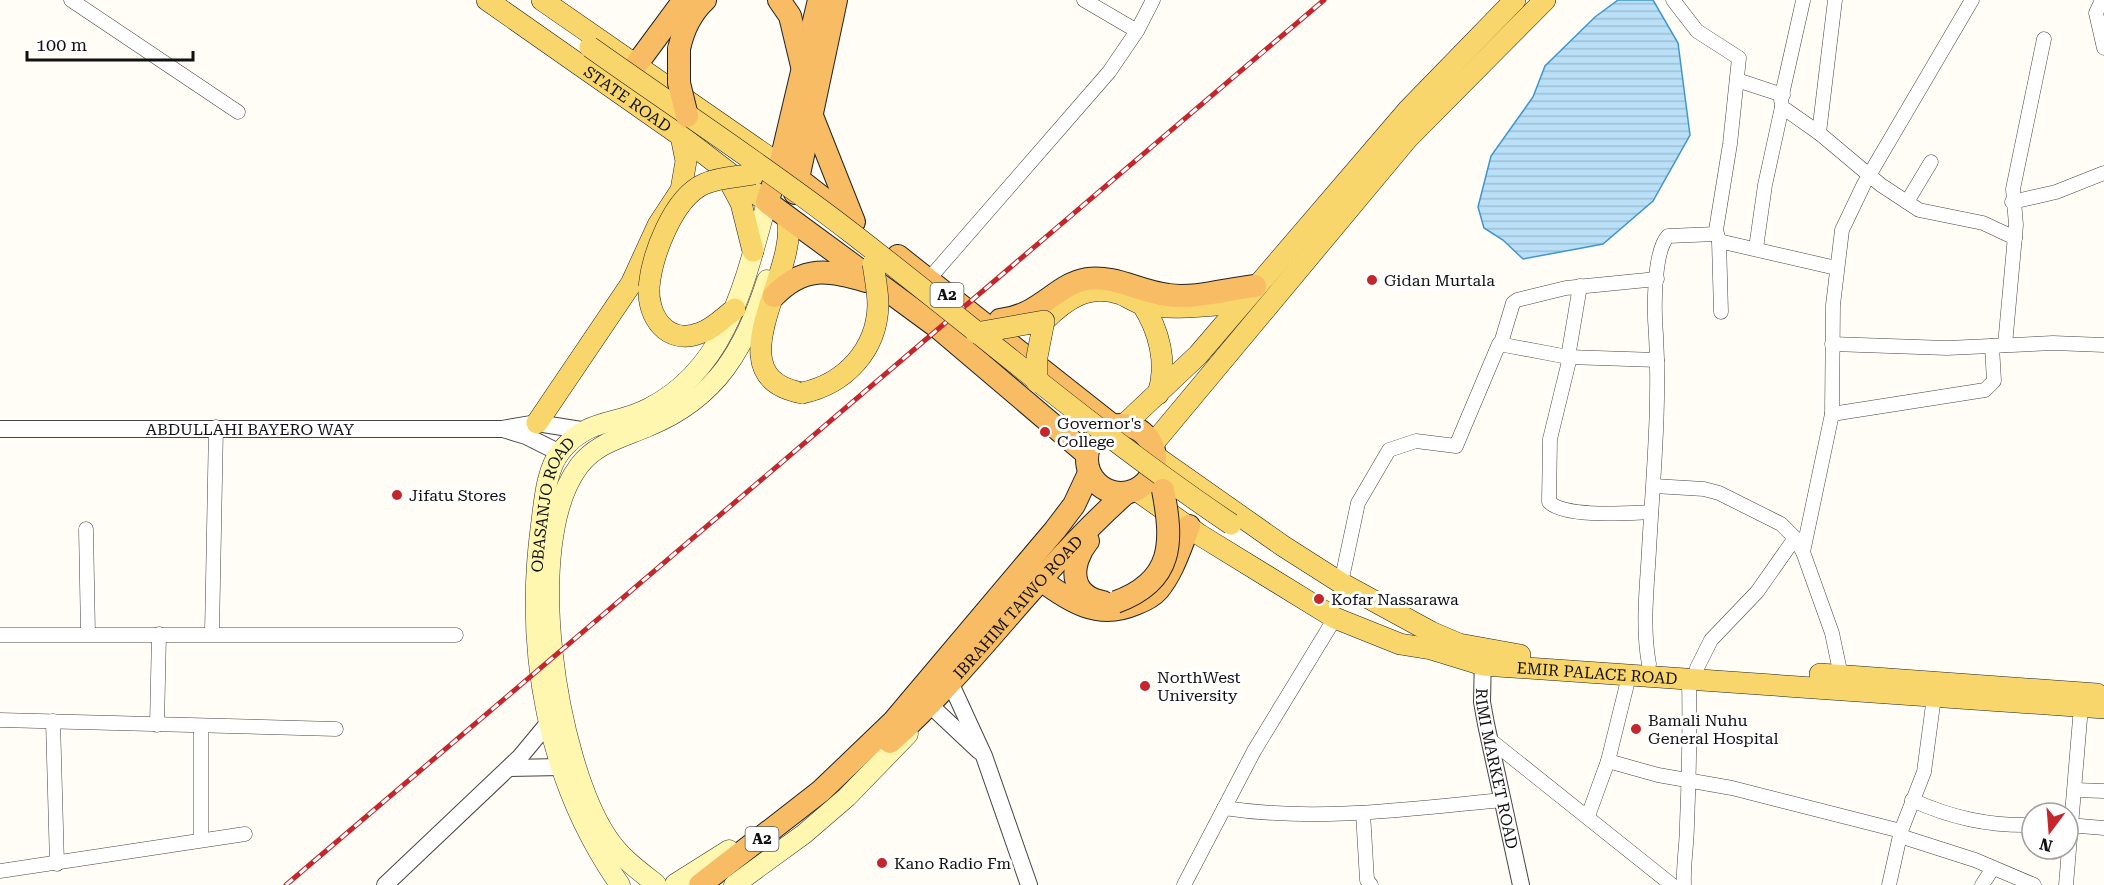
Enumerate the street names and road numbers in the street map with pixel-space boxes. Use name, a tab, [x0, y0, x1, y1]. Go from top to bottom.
street label: STATE ROAD	[580, 62, 675, 136]
road number: A2	[930, 283, 964, 307]
street label: ABDULLAHI BAYERO WAY	[146, 420, 354, 439]
street label: OBASANJO ROAD	[527, 433, 579, 573]
street label: IBRAHIM TAIWO ROAD	[949, 532, 1087, 683]
street label: EMIR PALACE ROAD	[1516, 658, 1678, 688]
street label: RIMI MARKET ROAD	[1472, 688, 1522, 851]
road number: A2	[746, 827, 778, 851]

